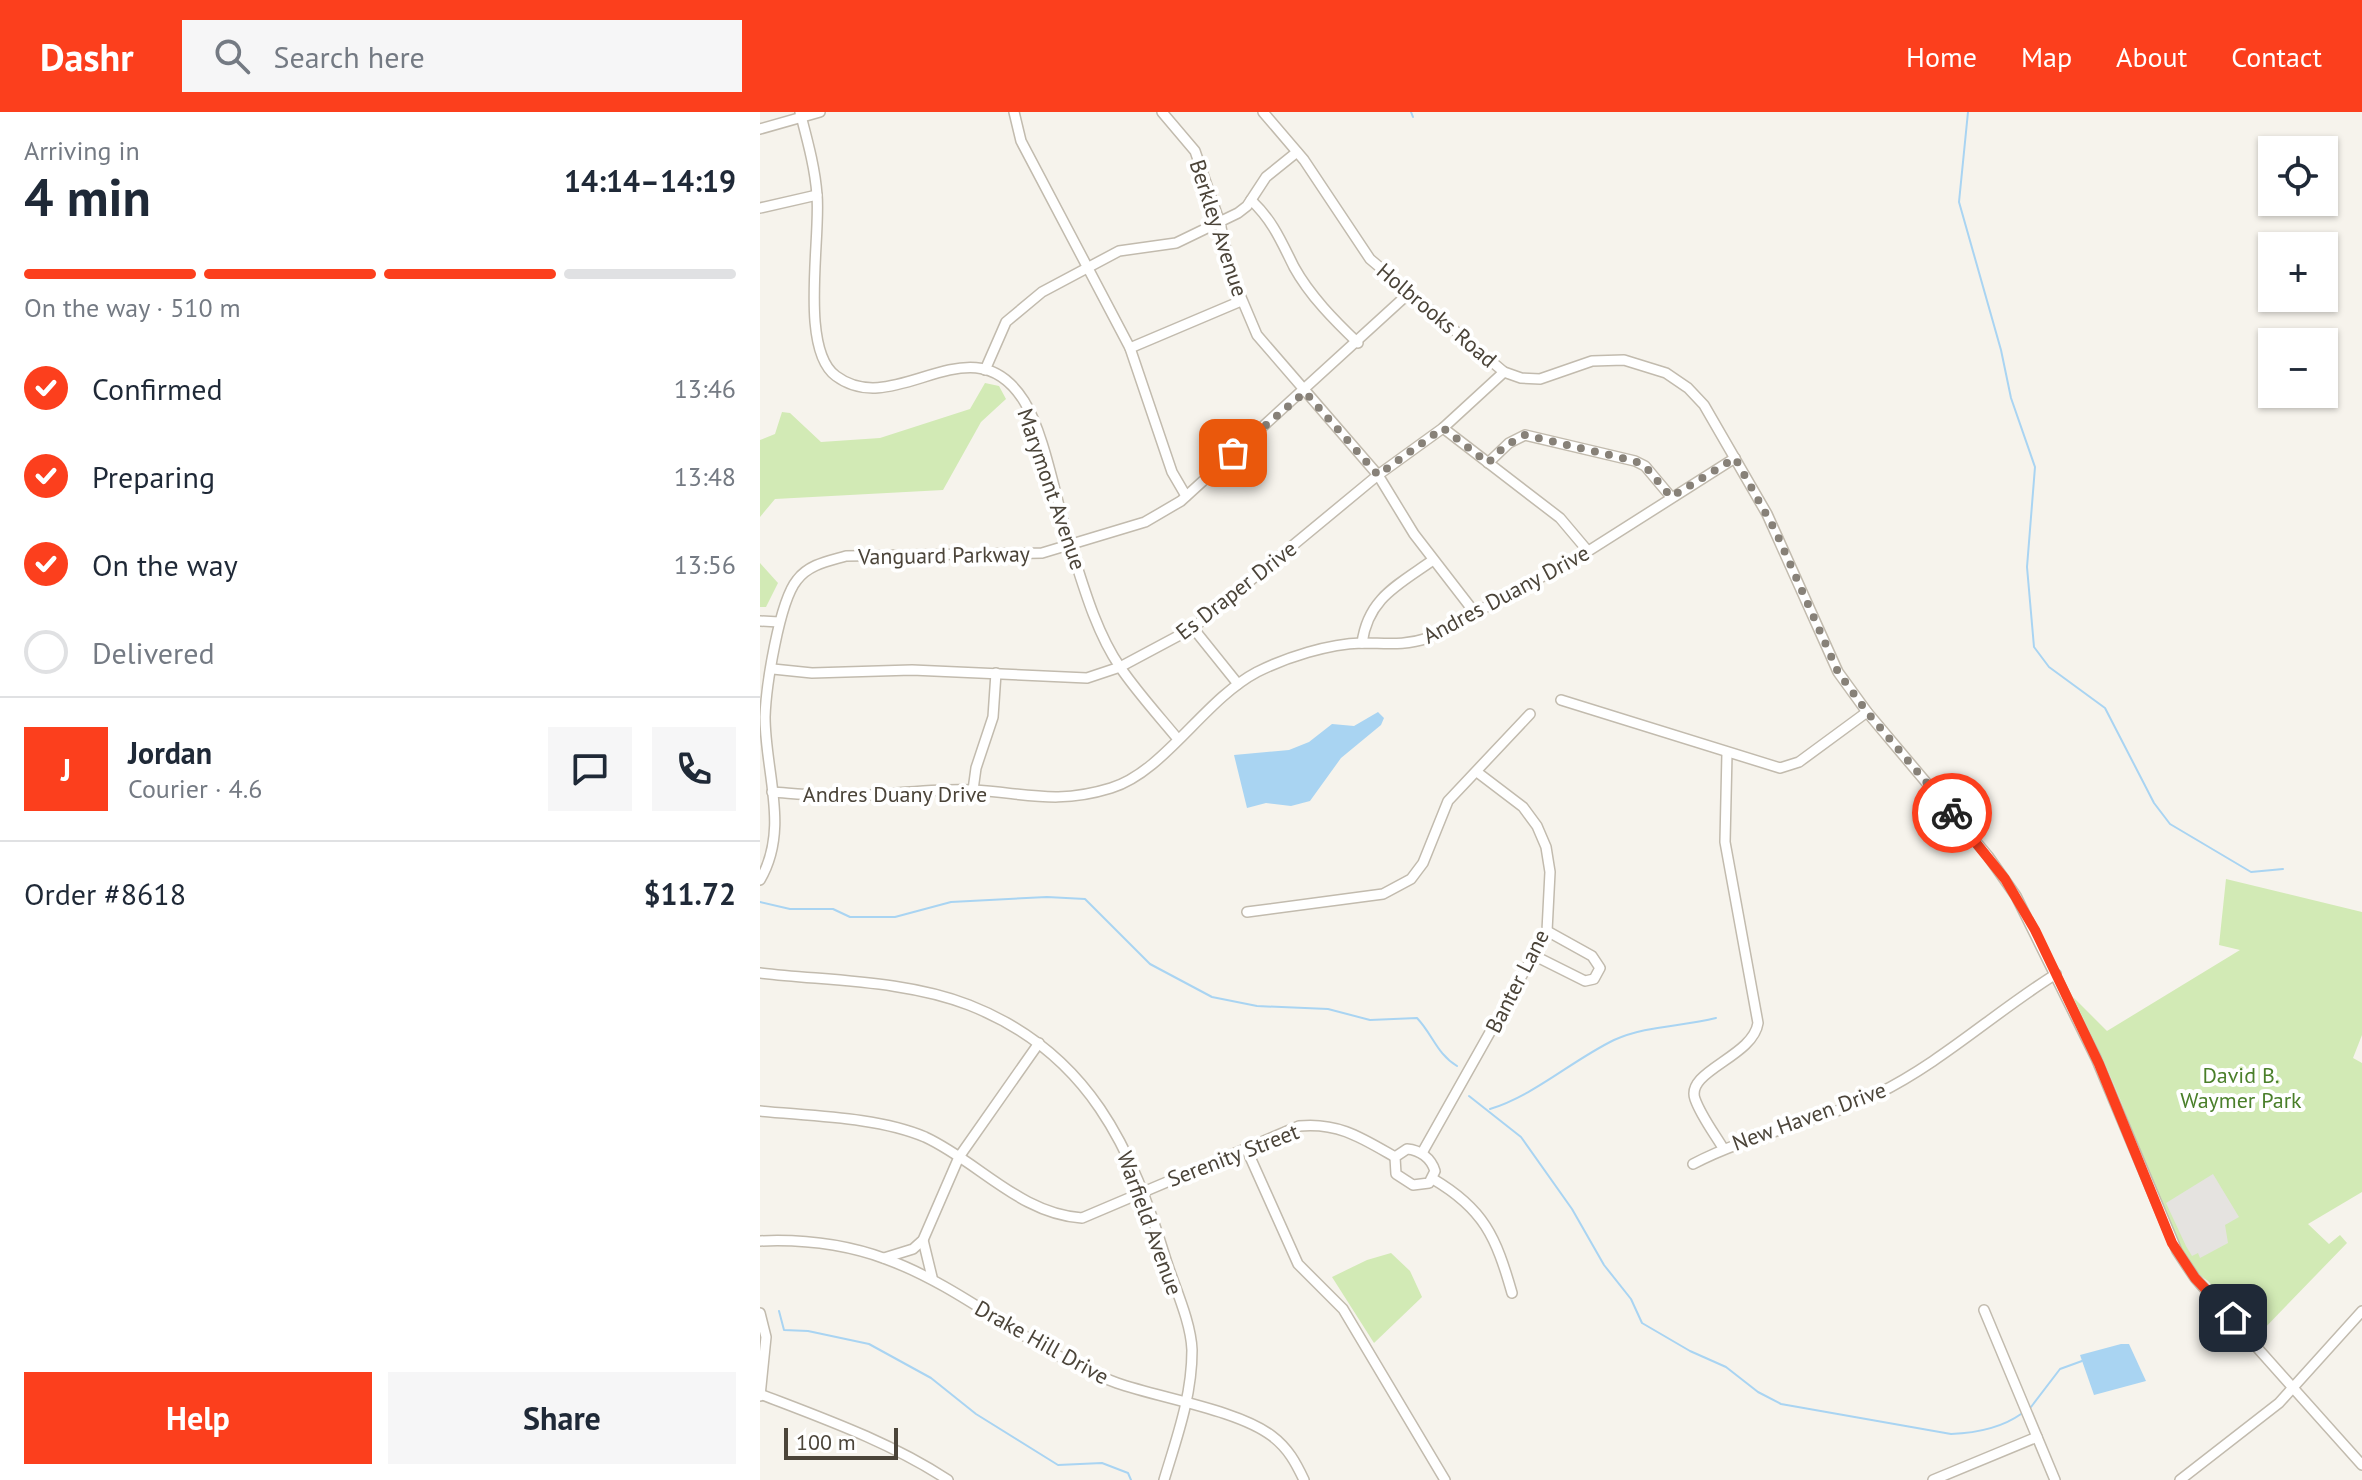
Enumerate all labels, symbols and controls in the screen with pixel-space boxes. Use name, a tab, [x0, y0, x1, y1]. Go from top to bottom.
search box	[182, 20, 742, 92]
text: Dashr	[40, 32, 134, 81]
icon: search	[210, 34, 254, 78]
text: Search here	[274, 37, 425, 76]
text: Home	[1906, 38, 1977, 75]
text: Map	[2021, 38, 2072, 75]
text: About	[2116, 38, 2187, 75]
text: Contact	[2231, 38, 2322, 75]
text: Arriving in	[24, 134, 140, 167]
map controls	[2258, 136, 2338, 408]
button: locate	[2258, 136, 2338, 216]
street label: Berkley Avenue	[1184, 156, 1254, 300]
text: 14:14–14:19	[564, 161, 736, 200]
text: 4 min	[24, 163, 151, 230]
button: +	[2258, 232, 2338, 312]
street label: Holbrooks Road	[1371, 257, 1503, 373]
text: On the way · 510 m	[24, 291, 241, 324]
button: −	[2258, 328, 2338, 408]
icon: check	[24, 366, 68, 410]
text: Confirmed	[92, 369, 223, 408]
text: 13:46	[674, 372, 736, 405]
street label: Marymont Avenue	[1011, 405, 1093, 573]
pin	[1199, 419, 1267, 487]
icon: bag	[1211, 431, 1255, 475]
icon: check	[24, 454, 68, 498]
text: Preparing	[92, 457, 215, 496]
text: 13:48	[674, 460, 736, 493]
street label: Es Draper Drive	[1170, 534, 1302, 646]
street label: Andres Duany Drive	[1418, 538, 1594, 650]
street label: Vanguard Parkway	[857, 539, 1031, 571]
icon: check	[24, 542, 68, 586]
text: On the way	[92, 545, 238, 584]
text: 13:56	[674, 548, 736, 581]
text: Delivered	[92, 633, 215, 672]
button: chat	[548, 727, 632, 811]
button: phone	[652, 727, 736, 811]
text: Jordan	[128, 733, 212, 772]
text: J	[61, 750, 71, 789]
text: Courier · 4.6	[128, 772, 262, 805]
courier	[1912, 773, 1992, 853]
street label: Andres Duany Drive	[803, 780, 987, 808]
icon: bike	[1930, 791, 1974, 835]
text: Order #8618	[24, 874, 186, 913]
text: $11.72	[644, 874, 736, 913]
street label: Banter Lane	[1479, 924, 1555, 1038]
park label: David B. Waymer Park	[2180, 1061, 2302, 1114]
street label: New Haven Drive	[1728, 1075, 1890, 1157]
street label: Serenity Street	[1163, 1117, 1303, 1193]
street label: Warfield Avenue	[1111, 1147, 1189, 1299]
pin	[2199, 1284, 2267, 1352]
street label: Drake Hill Drive	[970, 1294, 1114, 1390]
icon: home	[2211, 1296, 2255, 1340]
button: Help	[24, 1372, 372, 1464]
button: Share	[388, 1372, 736, 1464]
scale bar	[784, 1424, 898, 1460]
text: 100 m	[796, 1428, 856, 1456]

